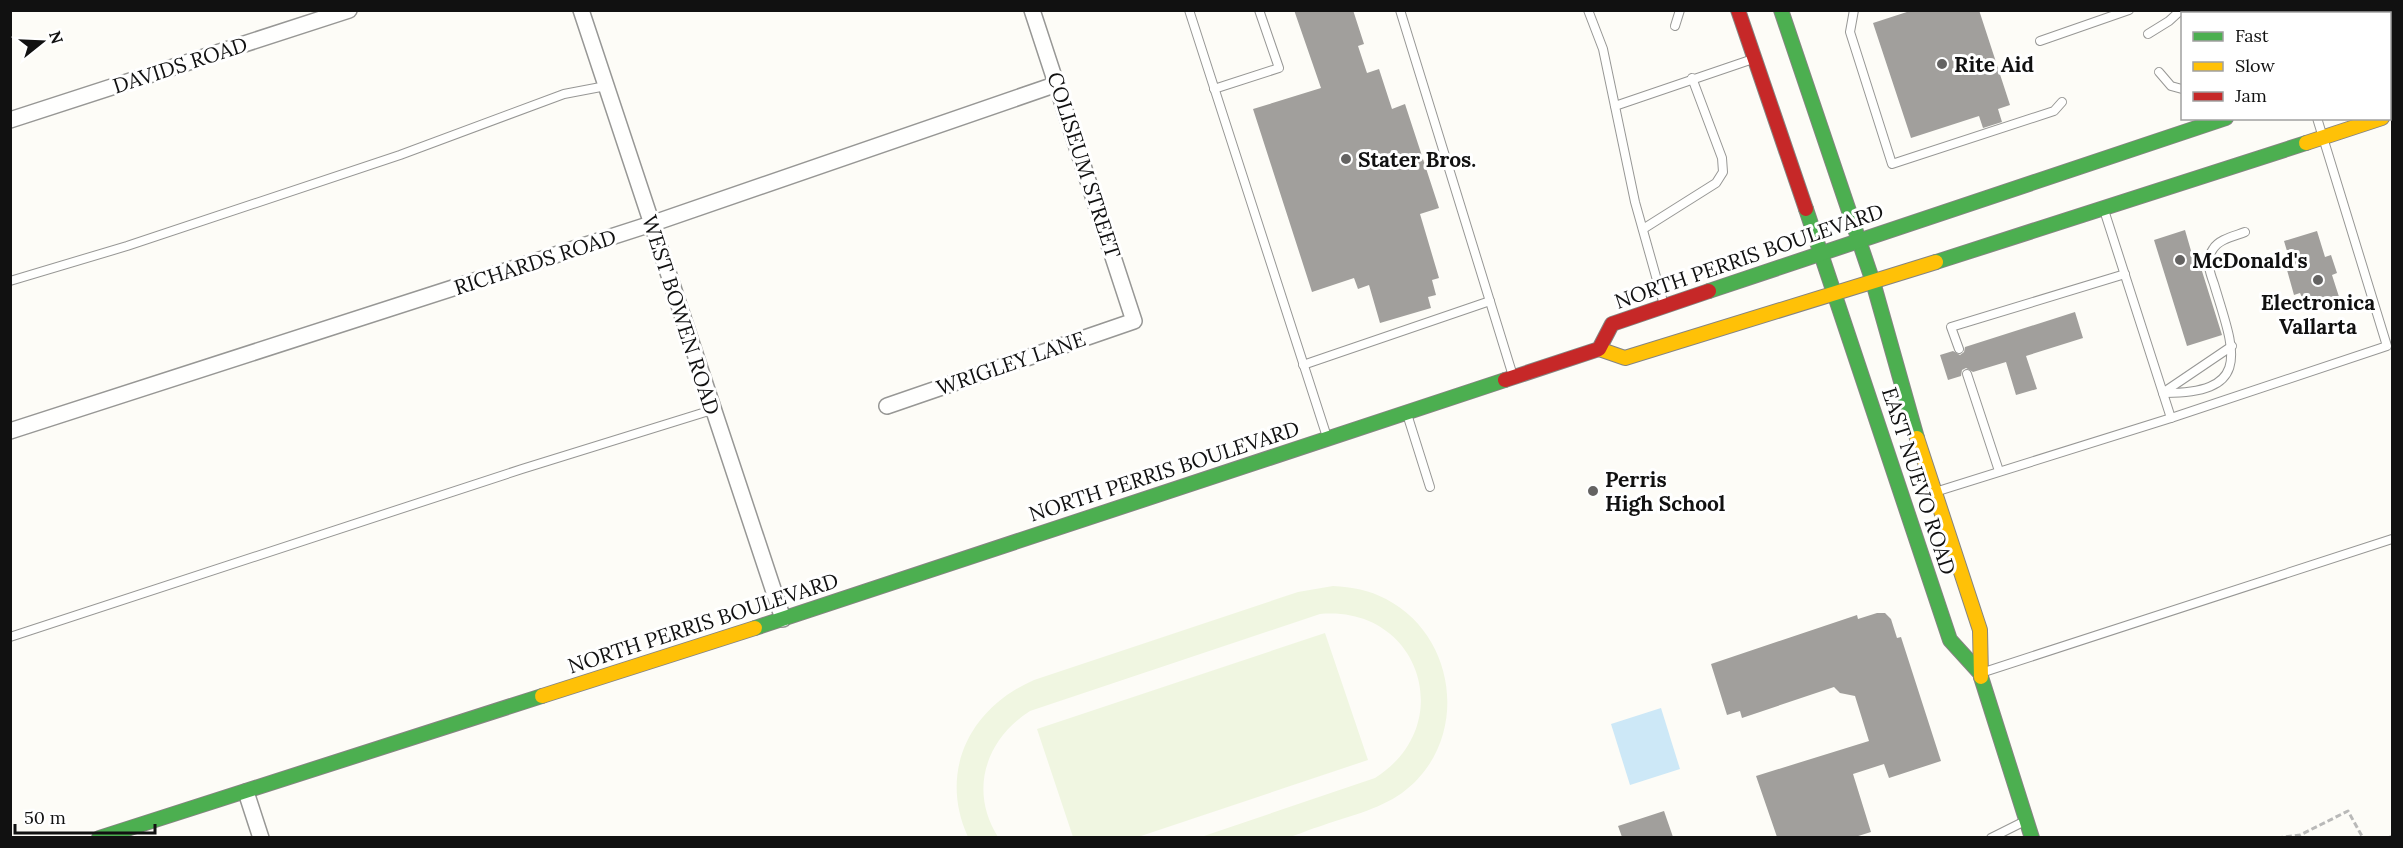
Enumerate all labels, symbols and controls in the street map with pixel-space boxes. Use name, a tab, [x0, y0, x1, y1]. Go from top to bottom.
north arrow	[12, 12, 72, 72]
legend	[2181, 12, 2391, 120]
text: Fast	[2235, 24, 2269, 47]
text: N	[45, 28, 68, 46]
street label: DAVIDS ROAD	[109, 31, 251, 99]
place label: Rite Aid	[1954, 51, 2034, 78]
text: Slow	[2235, 54, 2275, 77]
marker: Rite Aid	[1935, 57, 1949, 71]
street label: COLISEUM STREET	[1041, 69, 1127, 261]
text: Jam	[2234, 84, 2267, 107]
place label: Stater Bros.	[1358, 146, 1476, 173]
marker: Stater Bros.	[1339, 152, 1353, 166]
street label: NORTH PERRIS BOULEVARD	[1611, 197, 1887, 315]
street label: WEST BOWEN ROAD	[636, 212, 726, 418]
street label: RICHARDS ROAD	[451, 223, 619, 301]
place label: McDonald's	[2192, 247, 2308, 274]
marker: McDonald's	[2173, 253, 2187, 267]
marker: Electronica Vallarta	[2311, 273, 2325, 287]
place label: Electronica Vallarta	[2261, 289, 2375, 340]
street label: WRIGLEY LANE	[933, 325, 1089, 401]
street label: EAST NUEVO ROAD	[1876, 384, 1962, 578]
street label: NORTH PERRIS BOULEVARD	[1025, 414, 1303, 528]
place label: Perris High School	[1605, 466, 1726, 517]
marker: Perris High School	[1586, 484, 1600, 498]
street label: NORTH PERRIS BOULEVARD	[564, 566, 842, 680]
scale bar	[15, 797, 154, 835]
text: 50 m	[24, 806, 66, 829]

